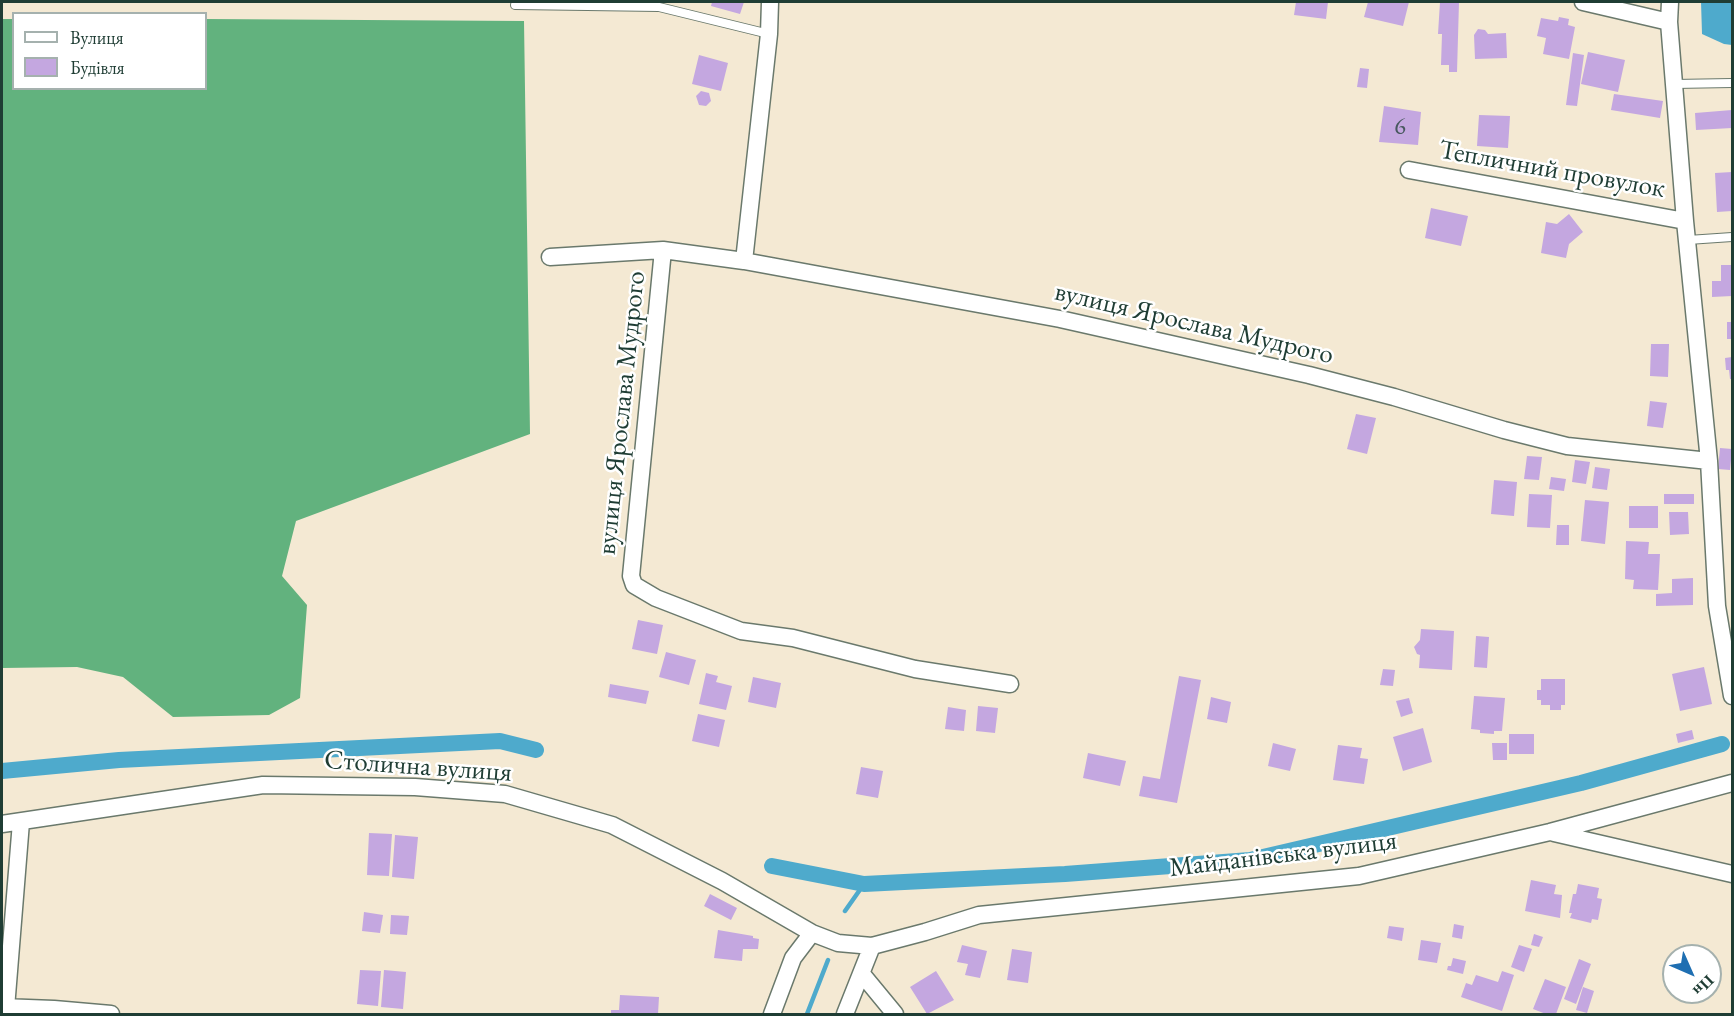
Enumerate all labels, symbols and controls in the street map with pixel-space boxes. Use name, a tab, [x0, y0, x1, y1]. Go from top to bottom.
legend	[12, 12, 207, 90]
text: Вулиця	[70, 26, 123, 49]
text: Будівля	[70, 56, 125, 79]
house number: 6	[1394, 113, 1406, 141]
street label: Тепличний провулок	[1436, 134, 1668, 206]
street label: вулиця Ярослава Мудрого	[591, 270, 653, 556]
street label: вулиця Ярослава Мудрого	[1052, 276, 1336, 372]
street label: Столична вулиця	[323, 744, 513, 790]
street label: Майданівська вулиця	[1167, 825, 1399, 885]
north arrow	[1662, 944, 1722, 1004]
text: Пн	[1689, 970, 1719, 1001]

